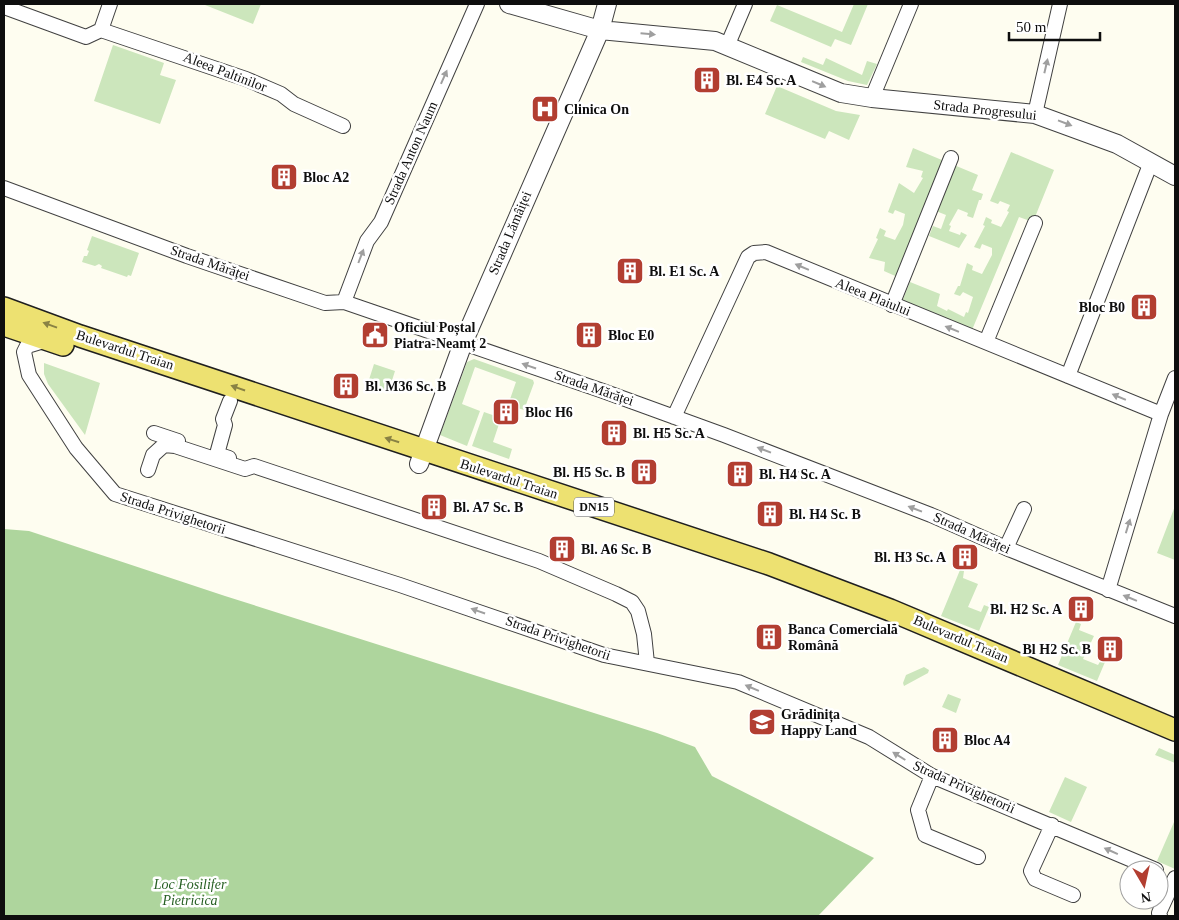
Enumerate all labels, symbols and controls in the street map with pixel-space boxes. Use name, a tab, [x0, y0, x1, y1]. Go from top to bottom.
scale bar	[1009, 10, 1100, 42]
text: 50 m	[1016, 19, 1047, 35]
one-way arrow	[641, 30, 657, 38]
street label: Aleea Paltinilor	[181, 49, 269, 95]
one-way arrow	[1042, 59, 1050, 74]
building icon: Bl. E4 Sc. A	[692, 65, 722, 95]
one-way arrow	[441, 70, 449, 84]
place label: Bl. E4 Sc. A	[726, 73, 797, 88]
one-way arrow	[812, 80, 827, 88]
hospital icon: Clinica On	[530, 94, 560, 124]
street label: Strada Progresului	[933, 97, 1038, 123]
street label: Strada Anton Naum	[382, 99, 441, 207]
place label: Clinica On	[564, 102, 629, 117]
one-way arrow	[1058, 119, 1073, 127]
building icon: Bloc A2	[269, 162, 299, 192]
place label: Bloc A2	[303, 170, 349, 185]
street label: Strada Lămâiței	[486, 189, 535, 277]
street label: Strada Mărăței	[168, 242, 252, 285]
one-way arrow	[358, 249, 366, 263]
building icon: Bl. E1 Sc. A	[615, 256, 645, 286]
one-way arrow	[795, 263, 809, 271]
place label: Bl. E1 Sc. A	[649, 264, 720, 279]
street label: Aleea Plaiului	[833, 275, 913, 319]
building icon: Bloc B0	[1129, 292, 1159, 322]
place label: Bloc B0	[1079, 300, 1125, 315]
public building icon: Oficiul Poștal Piatra-Neamț 2	[360, 320, 390, 350]
place label: Oficiul Poștal Piatra-Neamț 2	[394, 320, 486, 352]
building icon: Bloc E0	[574, 320, 604, 350]
one-way arrow	[43, 321, 58, 328]
one-way arrow	[944, 325, 959, 333]
street label: Bulevardul Traian	[74, 327, 176, 373]
place label: Bloc E0	[608, 328, 654, 343]
one-way arrow	[521, 361, 536, 369]
street label: Strada Mărăței	[552, 367, 636, 410]
building icon: Bl. M36 Sc. B	[331, 371, 361, 401]
place label: Bl. M36 Sc. B	[365, 379, 446, 394]
one-way arrow	[230, 384, 245, 391]
one-way arrow	[1111, 393, 1126, 401]
building icon: Bloc H6	[491, 397, 521, 427]
place label: Bloc H6	[525, 405, 573, 420]
building icon: Bl. H5 Sc. A	[599, 418, 629, 448]
place label: Bl. H5 Sc. A	[633, 426, 706, 441]
one-way arrow	[384, 435, 399, 443]
one-way arrow	[756, 446, 771, 454]
street label: Bulevardul Traian	[458, 456, 560, 502]
building icon: Bl. H5 Sc. B	[629, 457, 659, 487]
building icon: Bl. H4 Sc. A	[725, 459, 755, 489]
place label: Bl. H5 Sc. B	[553, 465, 625, 480]
place label: Bl. H4 Sc. A	[759, 467, 832, 482]
street label: Strada Privighetorii	[118, 489, 228, 537]
building icon: Bl. A7 Sc. B	[419, 492, 449, 522]
road number: DN15	[574, 498, 614, 516]
building icon: Bl. H4 Sc. B	[755, 499, 785, 529]
place label: Bl. A7 Sc. B	[453, 500, 523, 515]
one-way arrow	[908, 504, 923, 512]
place label: Bl. H4 Sc. B	[789, 507, 861, 522]
street label: Strada Mărăței	[931, 509, 1013, 558]
one-way arrow	[1124, 519, 1132, 534]
building icon: Bl. A6 Sc. B	[547, 534, 577, 564]
place label: Bl. A6 Sc. B	[581, 542, 651, 557]
building icon: Bl. H3 Sc. A	[950, 542, 980, 572]
place label: Bl. H3 Sc. A	[874, 550, 947, 565]
building icon: Bl. H2 Sc. A	[1066, 594, 1096, 624]
one-way arrow	[1123, 594, 1137, 602]
place label: Bl. H2 Sc. A	[990, 602, 1063, 617]
one-way arrow	[471, 607, 486, 614]
street label: Bulevardul Traian	[911, 612, 1011, 666]
street label: Strada Privighetorii	[504, 613, 613, 663]
building icon: Banca Comercială Română	[754, 622, 784, 652]
place label: Banca Comercială Română	[788, 622, 898, 653]
building icon: Bl H2 Sc. B	[1095, 634, 1125, 664]
place label: Bl H2 Sc. B	[1023, 642, 1091, 657]
one-way arrow	[745, 684, 759, 692]
school or university icon: Grădinița Happy Land	[747, 707, 777, 737]
place label: Grădinița Happy Land	[781, 707, 857, 738]
building icon: Bloc A4	[930, 725, 960, 755]
place label: Bloc A4	[964, 733, 1010, 748]
one-way arrow	[893, 751, 906, 761]
street label: Strada Privighetorii	[911, 758, 1017, 816]
one-way arrow	[1104, 846, 1118, 854]
north arrow	[1119, 860, 1169, 910]
park label: Loc Fosilifer Pietricica	[153, 877, 227, 908]
text: N	[1140, 889, 1152, 906]

